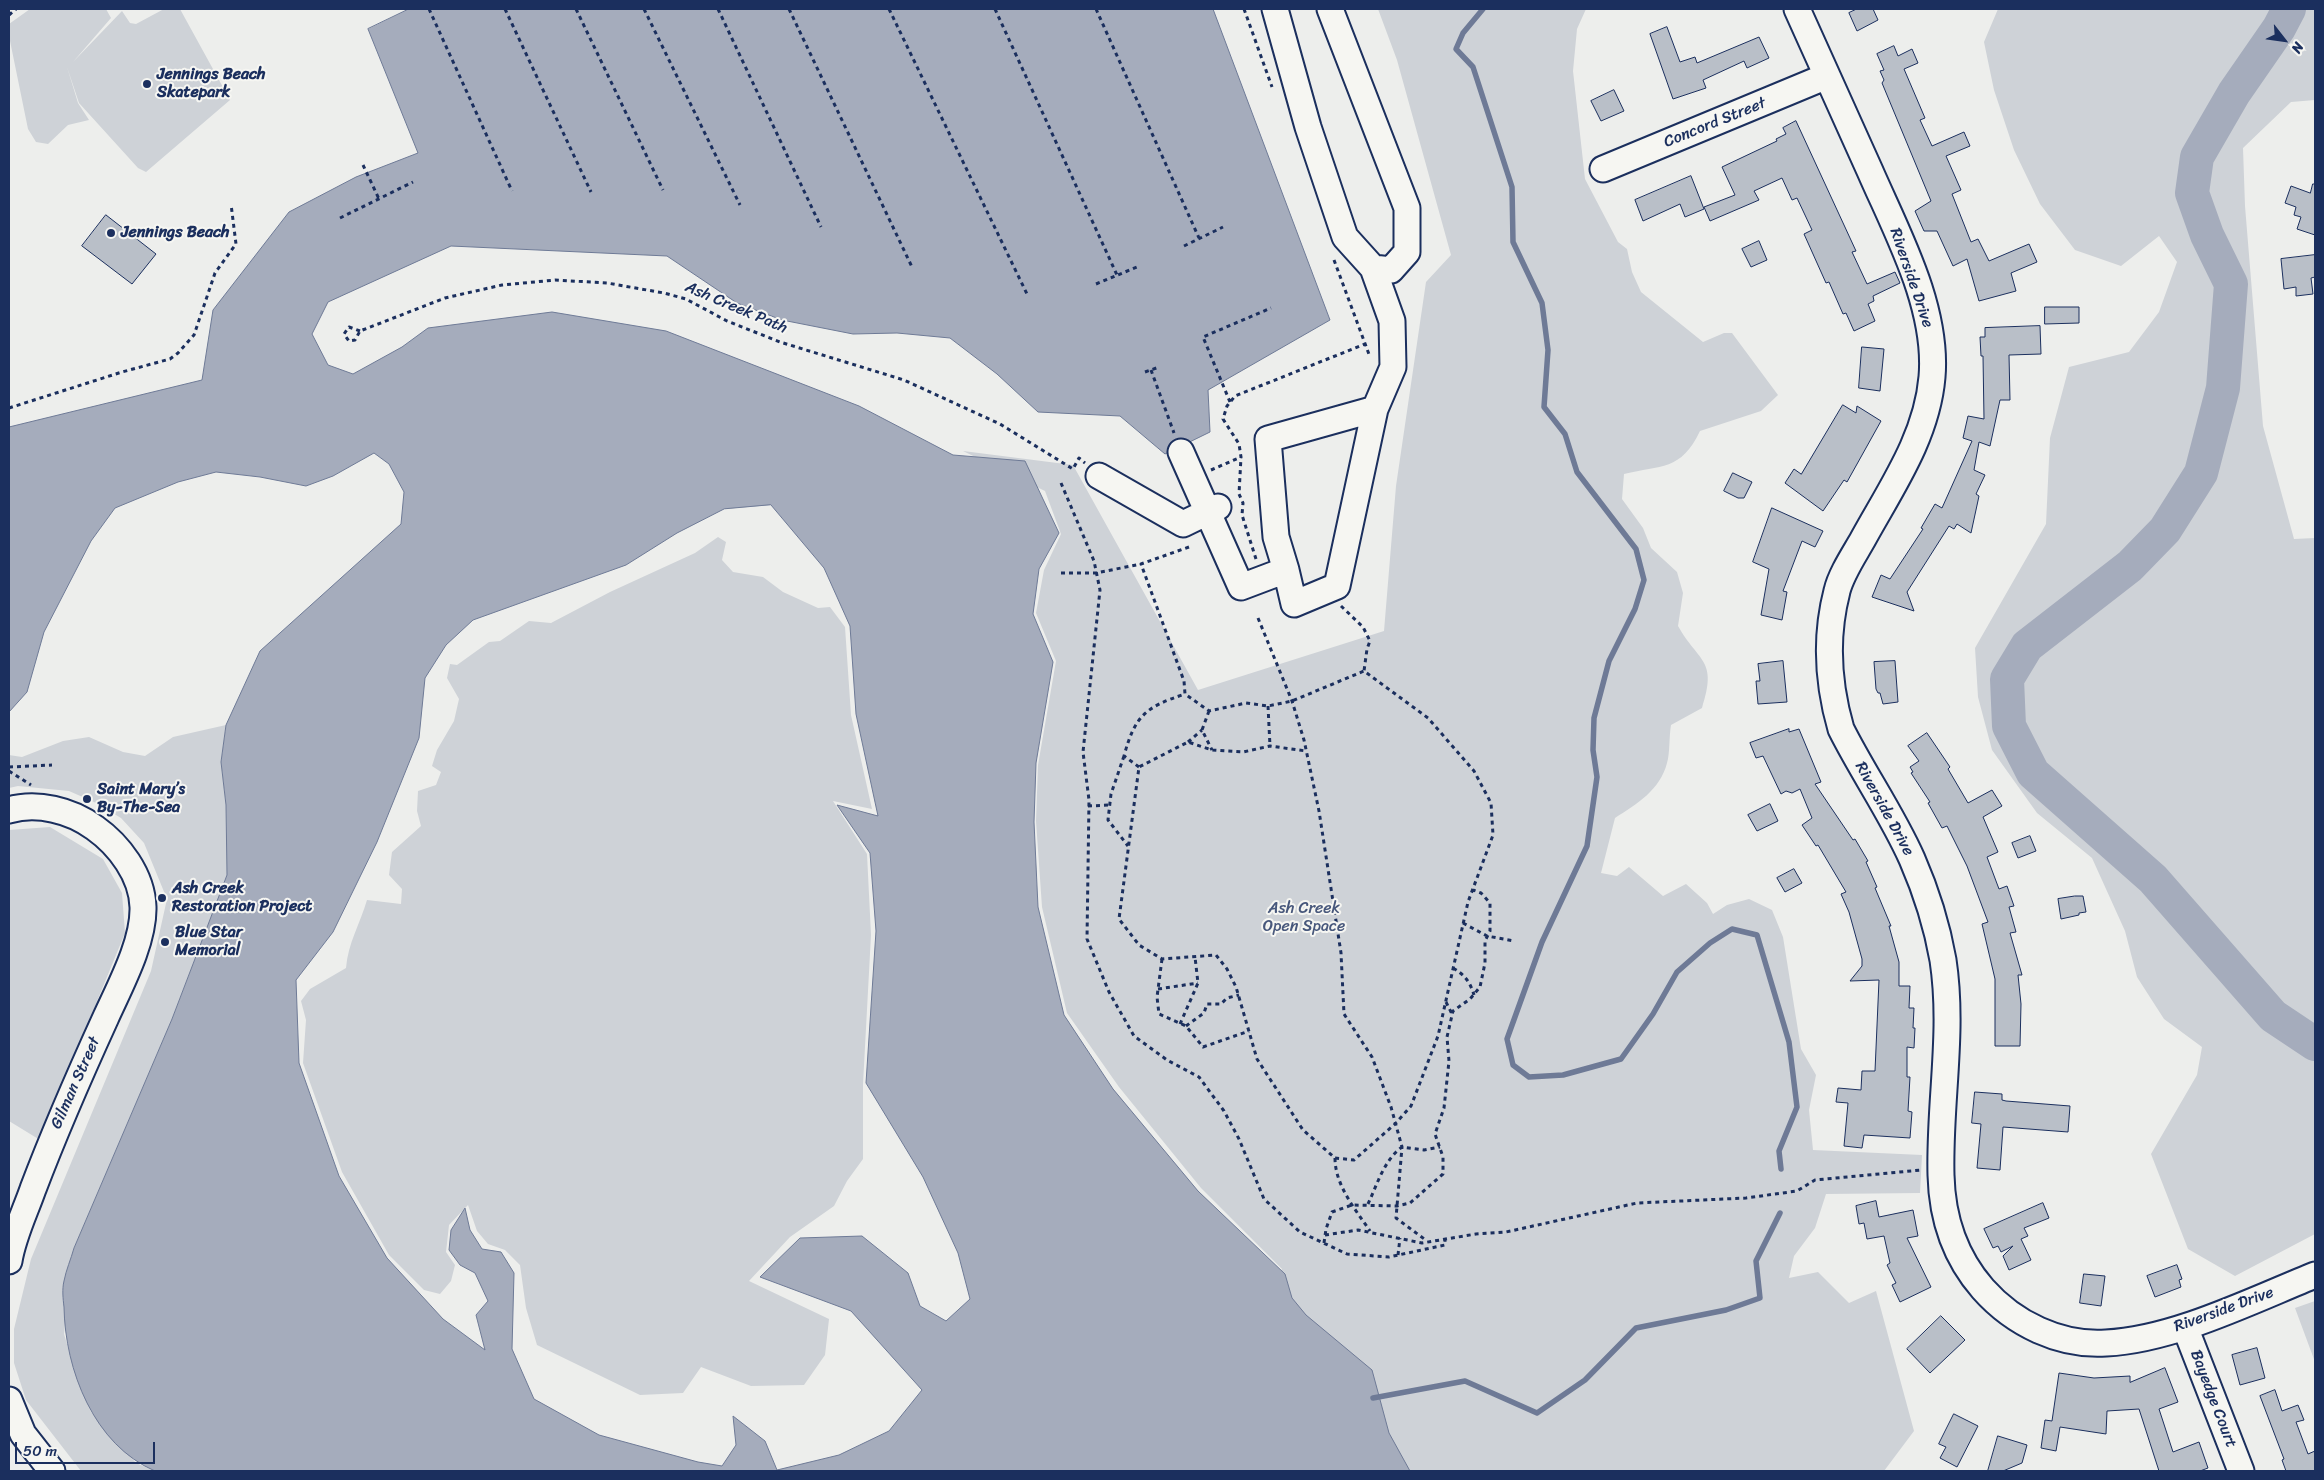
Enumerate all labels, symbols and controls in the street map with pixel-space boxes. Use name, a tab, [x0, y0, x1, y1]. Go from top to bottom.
north arrow	[2259, 15, 2309, 65]
text: N	[2284, 37, 2311, 58]
place label: Jennings Beach Skatepark	[157, 65, 265, 103]
marker: Jennings Beach Skatepark	[141, 78, 153, 90]
street label: Concord Street	[1661, 94, 1769, 152]
place label: Jennings Beach	[121, 223, 229, 243]
street label: Riverside Drive	[1885, 226, 1937, 330]
marker: Jennings Beach	[105, 227, 117, 239]
street label: Ash Creek Path	[682, 278, 790, 338]
street label: Riverside Drive	[1850, 759, 1918, 859]
place label: Saint Mary’s By-The-Sea	[97, 780, 185, 818]
marker: Saint Mary’s By-The-Sea	[81, 793, 93, 805]
place label: Ash Creek Restoration Project	[172, 879, 312, 917]
marker: Ash Creek Restoration Project	[156, 892, 168, 904]
park label: Ash Creek Open Space	[1263, 899, 1345, 937]
place label: Blue Star Memorial	[175, 923, 242, 961]
marker: Blue Star Memorial	[159, 936, 171, 948]
street label: Gilman Street	[47, 1034, 105, 1132]
street label: Riverside Drive	[2172, 1283, 2276, 1337]
street label: Bayedge Court	[2186, 1347, 2240, 1451]
scale bar	[18, 1432, 158, 1464]
text: 50 m	[23, 1438, 57, 1464]

